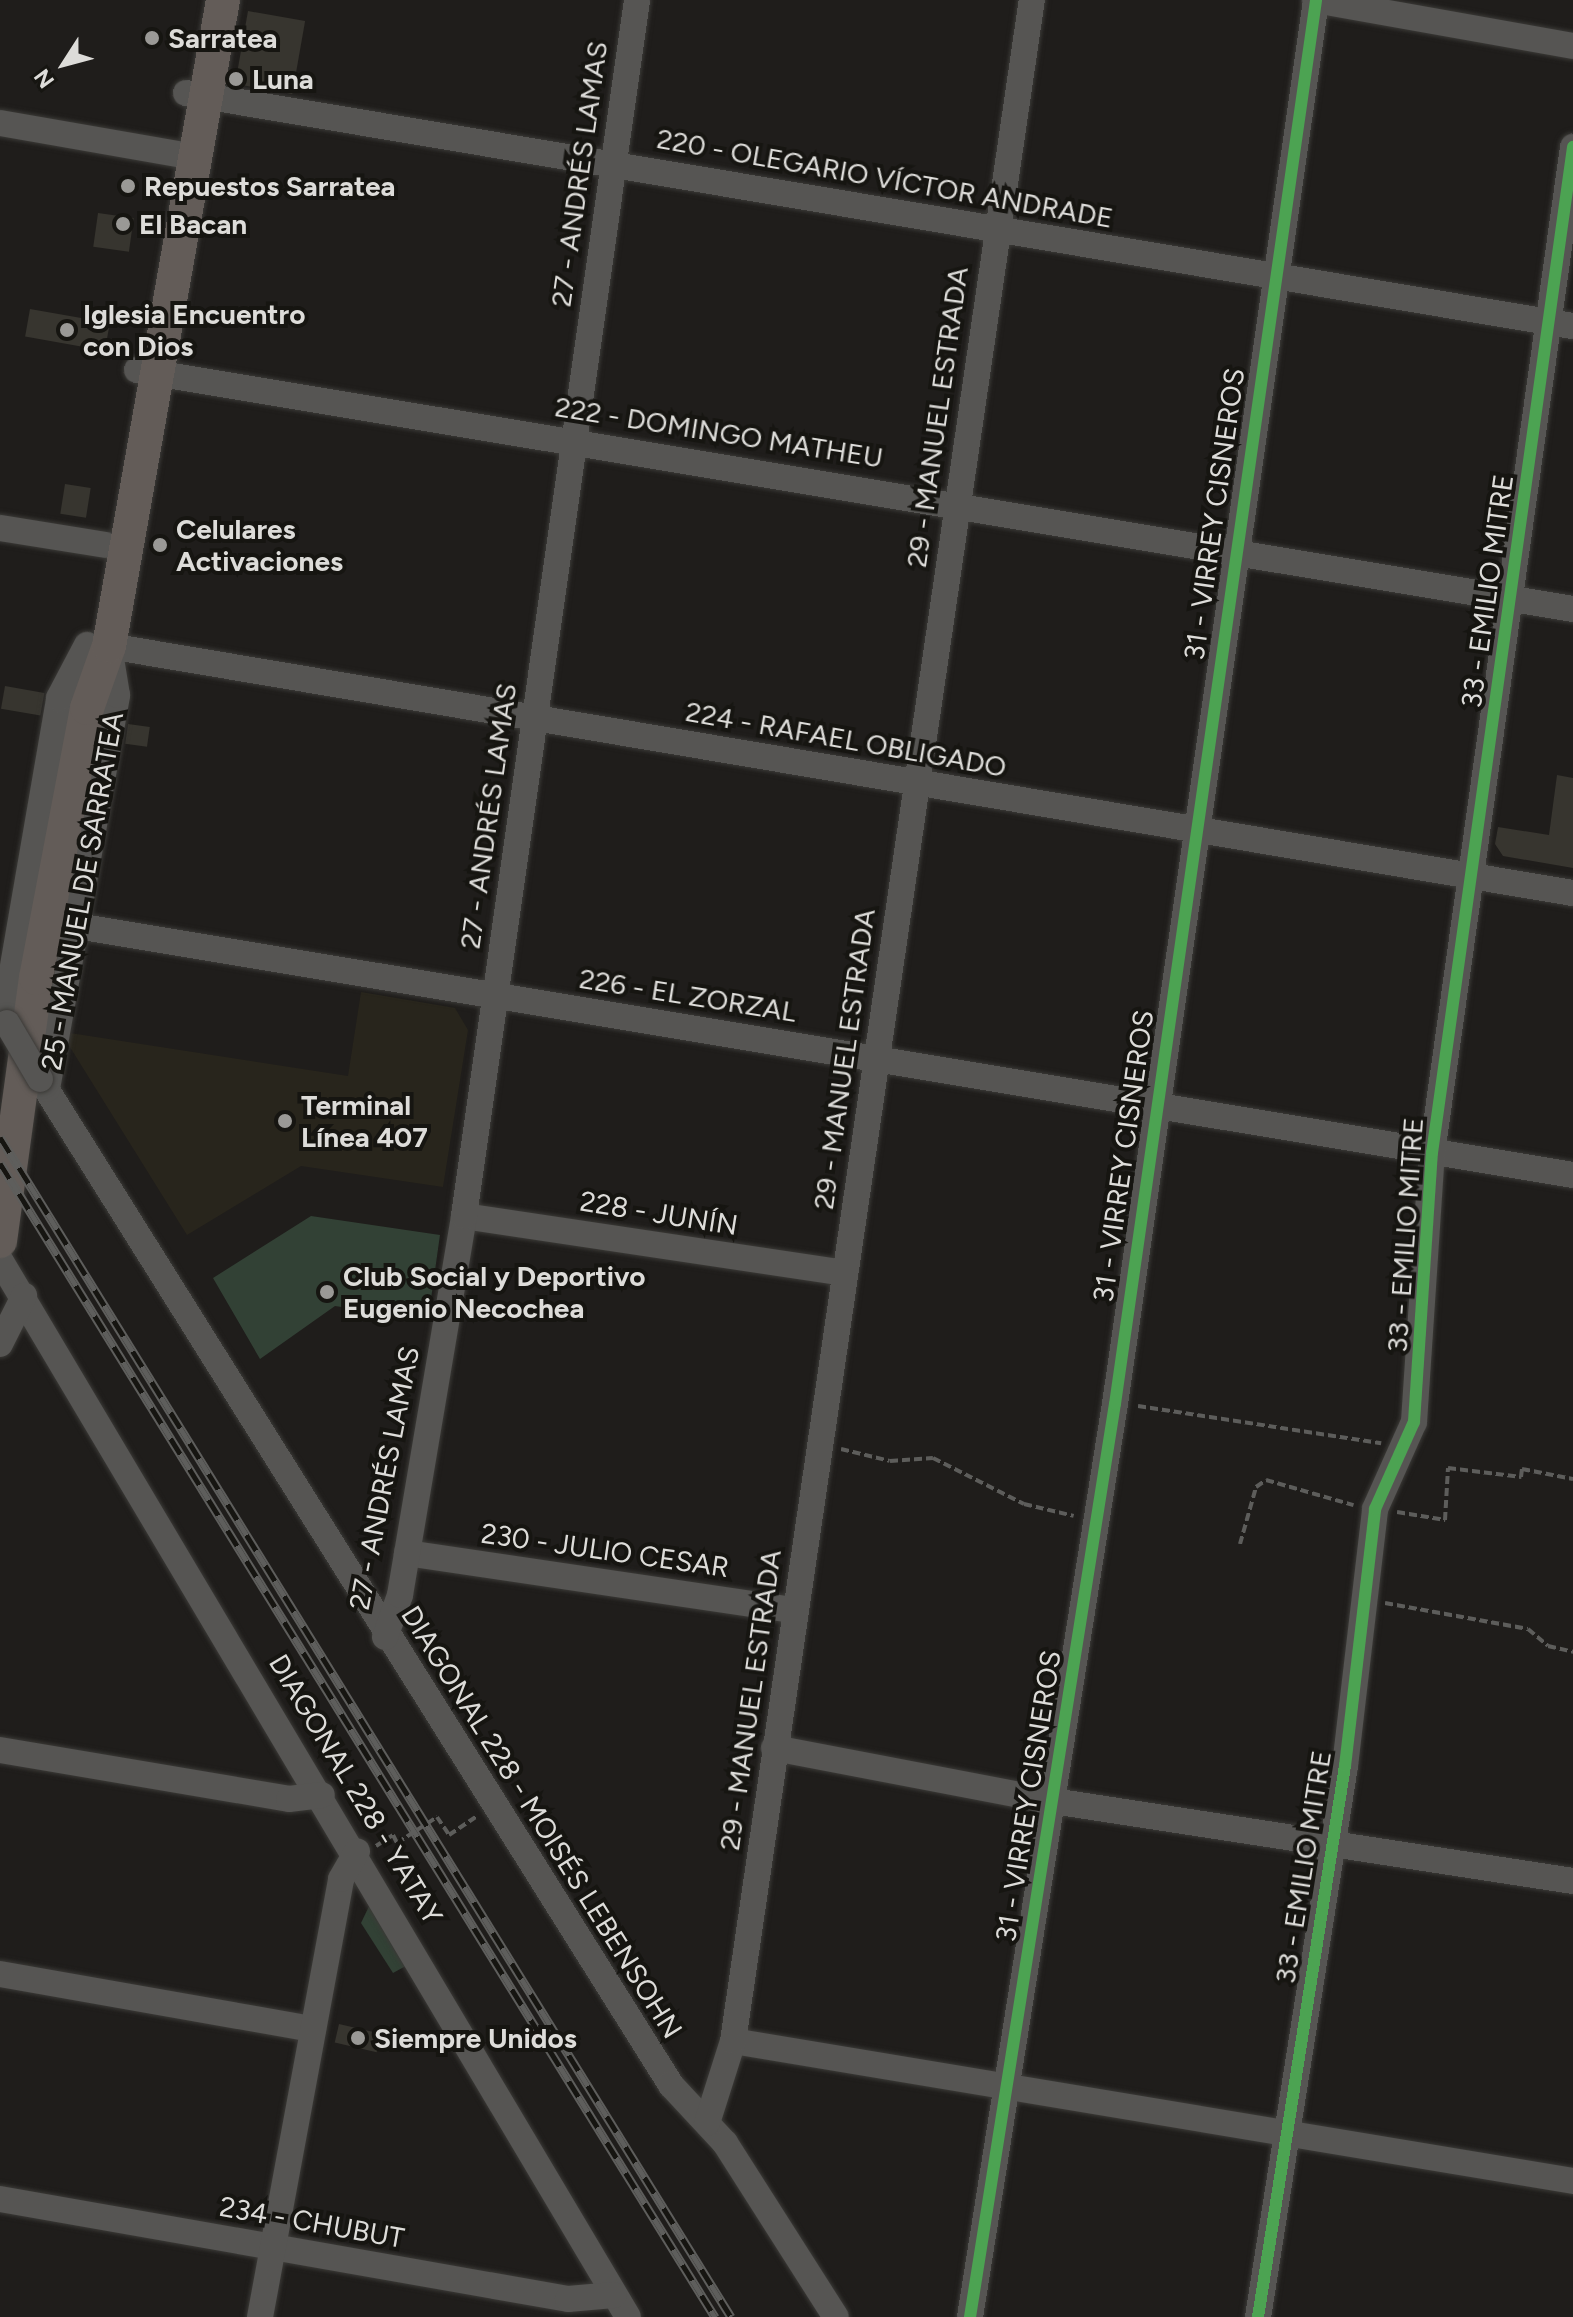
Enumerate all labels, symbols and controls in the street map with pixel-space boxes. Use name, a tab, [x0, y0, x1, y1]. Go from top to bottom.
place label: Sarratea	[168, 21, 278, 55]
north arrow	[24, 24, 104, 104]
marker: Sarratea	[143, 29, 161, 47]
street label: 27 - ANDRÉS LAMAS	[544, 39, 614, 309]
place label: Luna	[252, 62, 314, 96]
text: N	[28, 64, 60, 93]
marker: Luna	[227, 70, 245, 88]
street label: 220 - OLEGARIO VÍCTOR ANDRADE	[654, 121, 1116, 235]
place label: Repuestos Sarratea	[144, 169, 395, 203]
marker: Repuestos Sarratea	[119, 177, 137, 195]
place label: El Bacan	[139, 207, 247, 241]
marker: El Bacan	[114, 215, 132, 233]
street label: 29 - MANUEL ESTRADA	[899, 265, 975, 569]
place label: Iglesia Encuentro con Dios	[83, 297, 305, 363]
marker: Iglesia Encuentro con Dios	[58, 321, 76, 339]
street label: 31 - VIRREY CISNEROS	[1177, 366, 1251, 662]
street label: 222 - DOMINGO MATHEU	[553, 389, 885, 475]
street label: 33 - EMILIO MITRE	[1454, 472, 1520, 710]
place label: Celulares Activaciones	[176, 512, 343, 578]
marker: Celulares Activaciones	[151, 536, 169, 554]
street label: 27 - ANDRÉS LAMAS	[453, 681, 523, 951]
street label: 224 - RAFAEL OBLIGADO	[683, 694, 1009, 784]
street label: 25 - MANUEL DE SARRATEA	[34, 709, 130, 1073]
street label: 29 - MANUEL ESTRADA	[806, 907, 882, 1211]
street label: 226 - EL ZORZAL	[577, 961, 799, 1029]
street label: 31 - VIRREY CISNEROS	[1086, 1008, 1160, 1304]
place label: Terminal Línea 407	[301, 1088, 428, 1154]
marker: Terminal Línea 407	[276, 1112, 294, 1130]
street label: 33 - EMILIO MITRE	[1380, 1116, 1430, 1354]
street label: 228 - JUNÍN	[578, 1184, 740, 1242]
place label: Club Social y Deportivo Eugenio Necochea	[343, 1259, 645, 1325]
marker: Club Social y Deportivo Eugenio Necochea	[318, 1283, 336, 1301]
street label: 27 - ANDRÉS LAMAS	[342, 1343, 426, 1613]
street label: 230 - JULIO CESAR	[479, 1516, 731, 1584]
street label: 29 - MANUEL ESTRADA	[712, 1548, 788, 1852]
street label: DIAGONAL 228 - MOISÉS LEBENSOHN	[394, 1600, 690, 2044]
street label: DIAGONAL 228 - YATAY	[262, 1648, 450, 1930]
street label: 31 - VIRREY CISNEROS	[988, 1648, 1068, 1944]
street label: 33 - EMILIO MITRE	[1268, 1748, 1338, 1986]
place label: Siempre Unidos	[374, 2021, 577, 2055]
marker: Siempre Unidos	[349, 2029, 367, 2047]
street label: 234 - CHUBUT	[217, 2189, 407, 2255]

